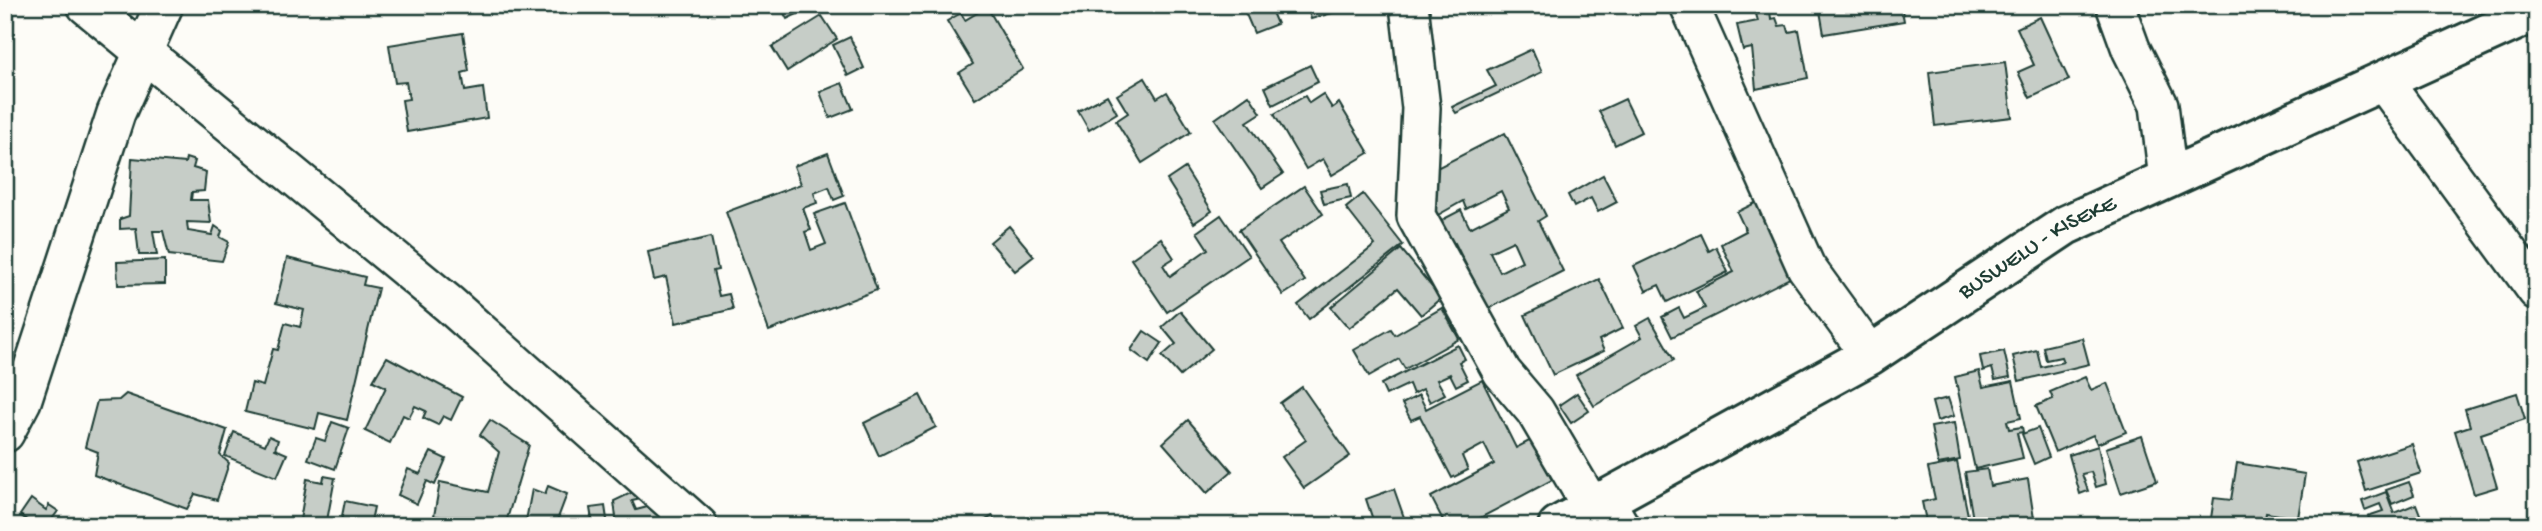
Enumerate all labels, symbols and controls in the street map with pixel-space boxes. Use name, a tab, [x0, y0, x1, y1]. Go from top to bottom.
street label: BUSWELU - KISEKE	[1953, 190, 2122, 306]

